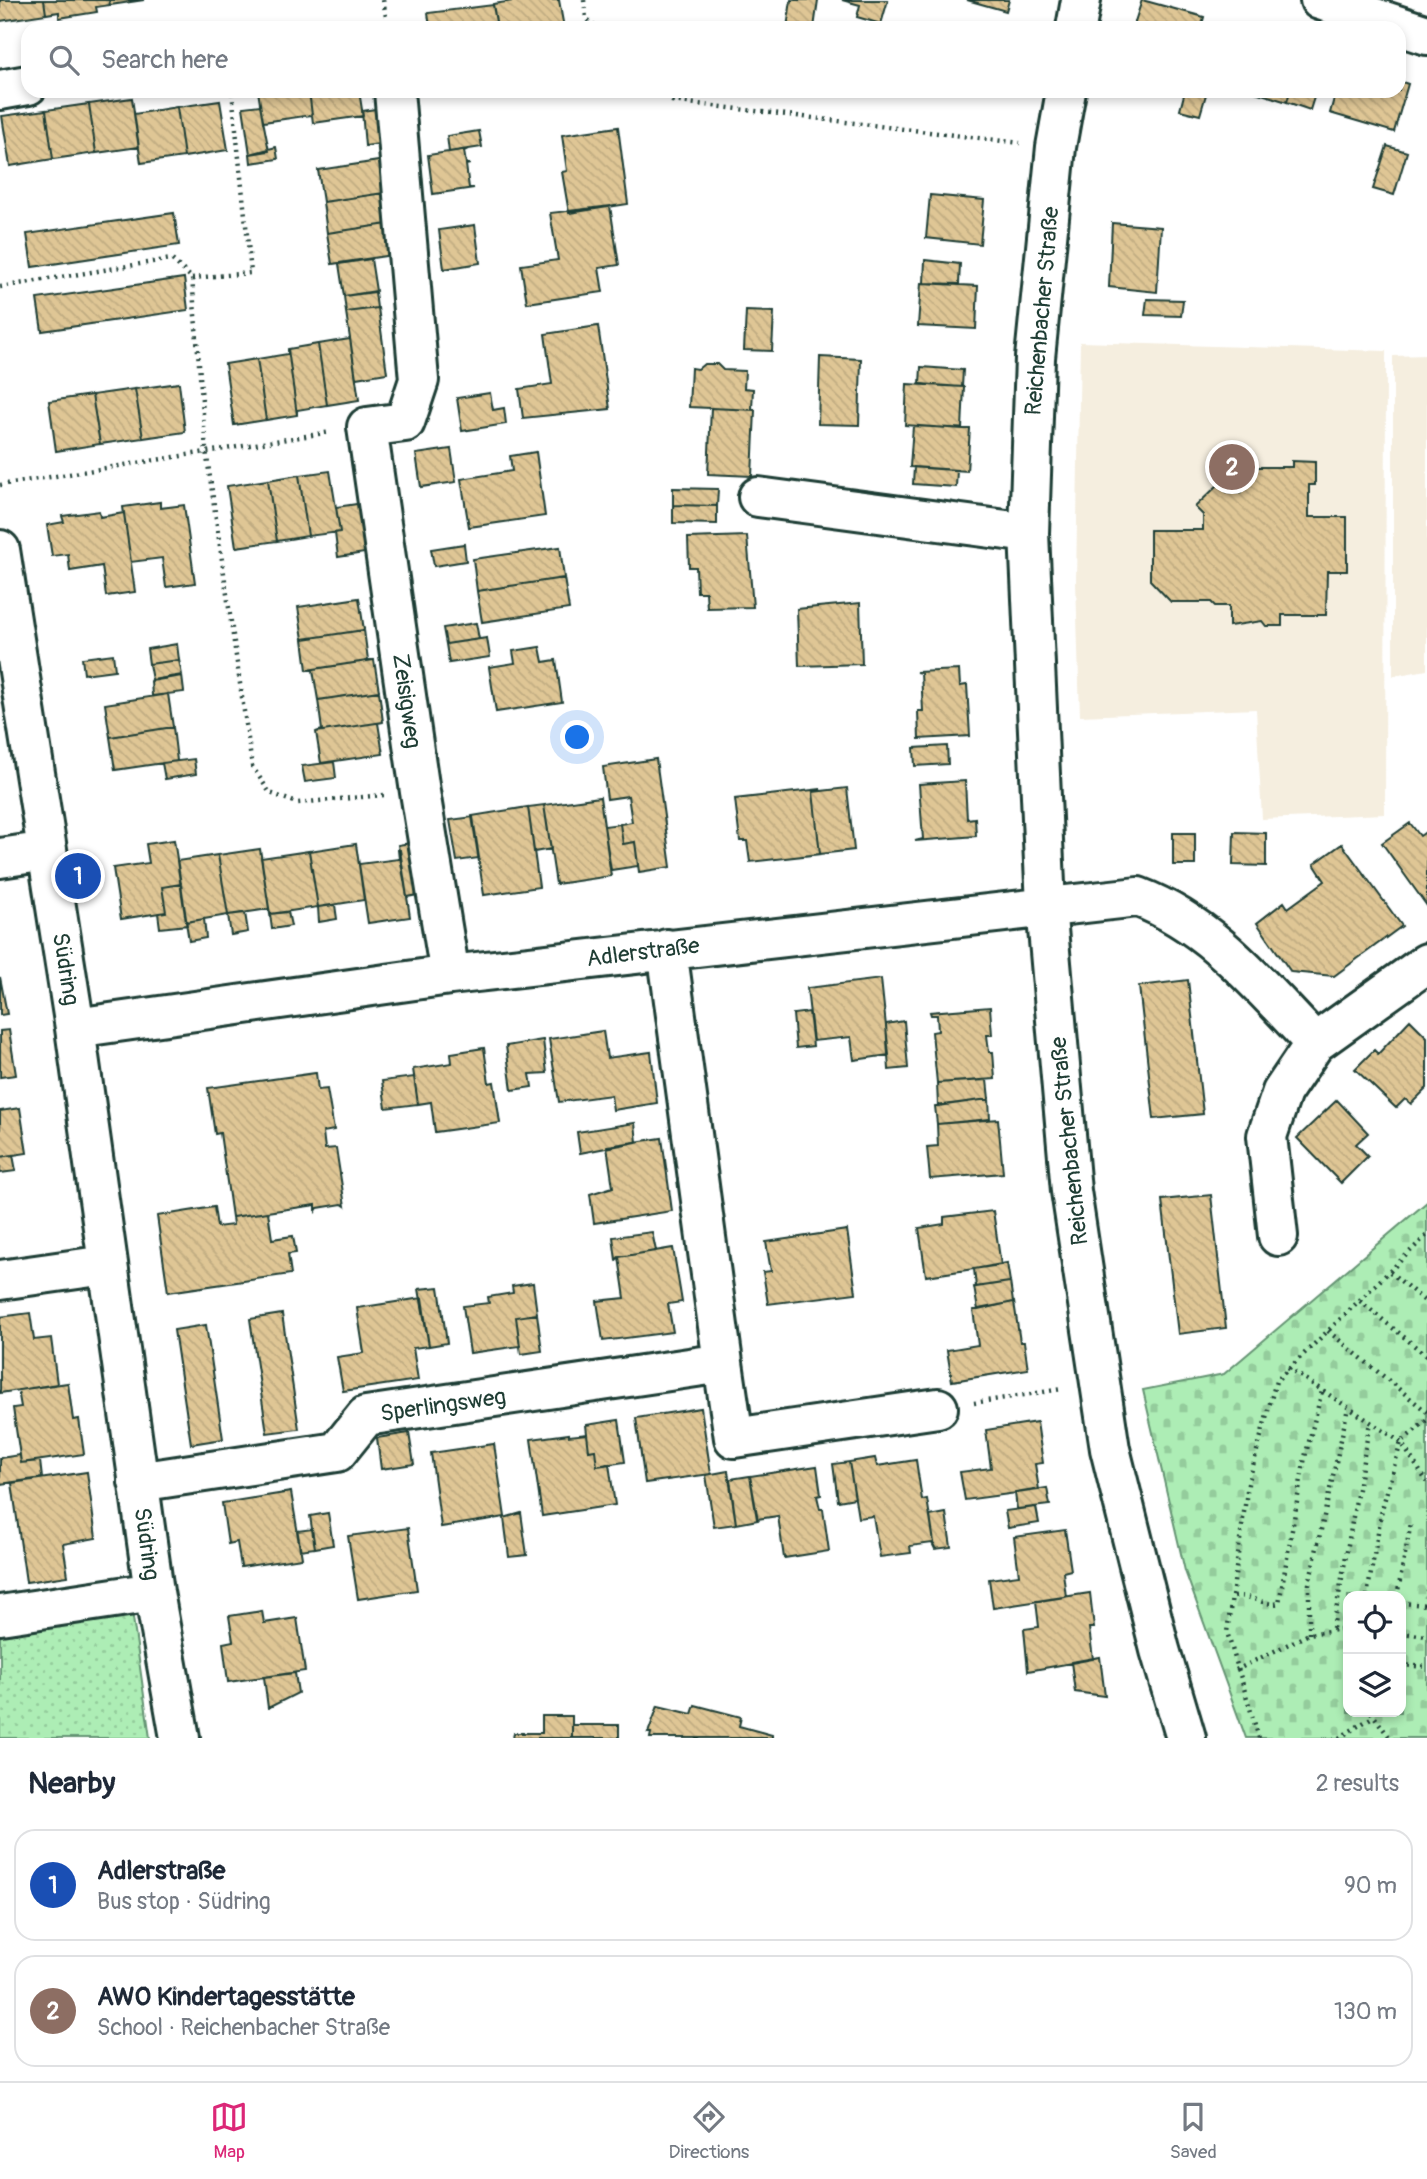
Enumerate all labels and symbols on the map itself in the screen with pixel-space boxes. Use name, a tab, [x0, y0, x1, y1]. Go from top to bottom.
street label: Reichenbacher Straße	[1018, 205, 1066, 417]
pin: 2	[1209, 441, 1255, 493]
street label: Zeisigweg	[386, 652, 428, 750]
your location	[560, 720, 594, 754]
pin: 1	[55, 850, 101, 902]
street label: Südring	[46, 931, 86, 1007]
street label: Adlerstraße	[585, 931, 702, 973]
street label: Reichenbacher Straße	[1044, 1035, 1094, 1247]
street label: Sperlingsweg	[378, 1382, 508, 1428]
street label: Südring	[128, 1506, 166, 1582]

